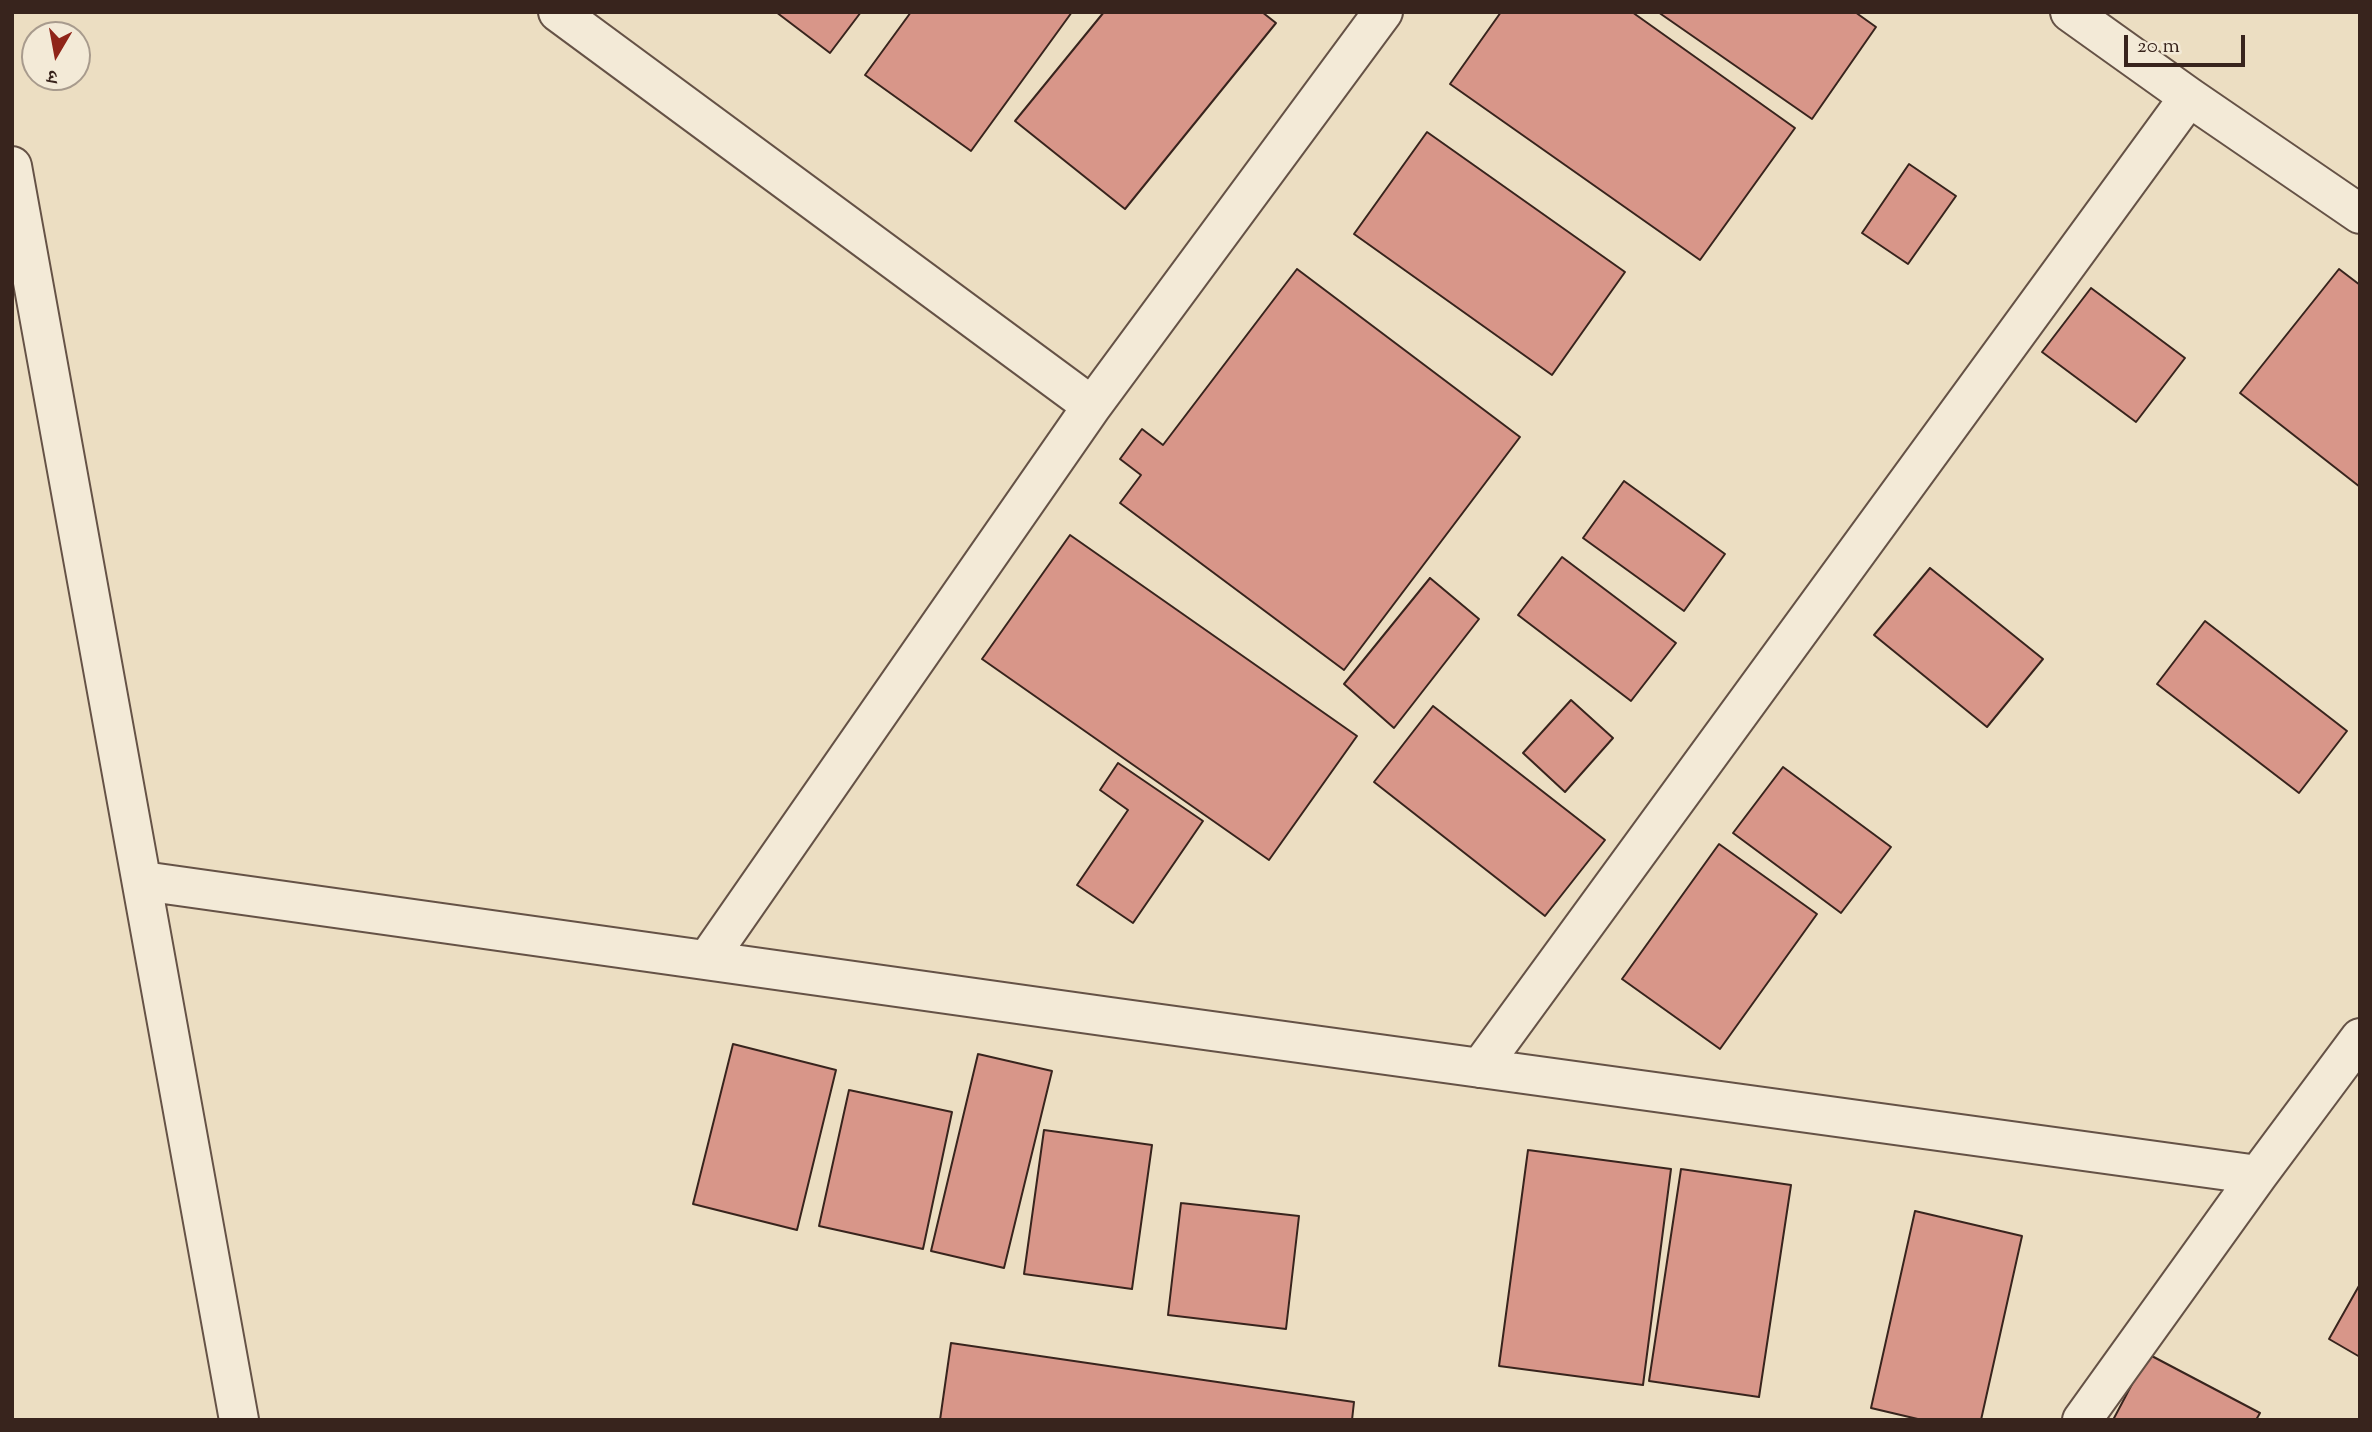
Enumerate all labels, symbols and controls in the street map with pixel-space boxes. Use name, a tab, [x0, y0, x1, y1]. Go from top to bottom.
north arrow	[21, 21, 91, 91]
scale bar	[2127, 21, 2248, 65]
text: 20 m	[2137, 32, 2180, 62]
text: उ	[46, 61, 60, 89]

